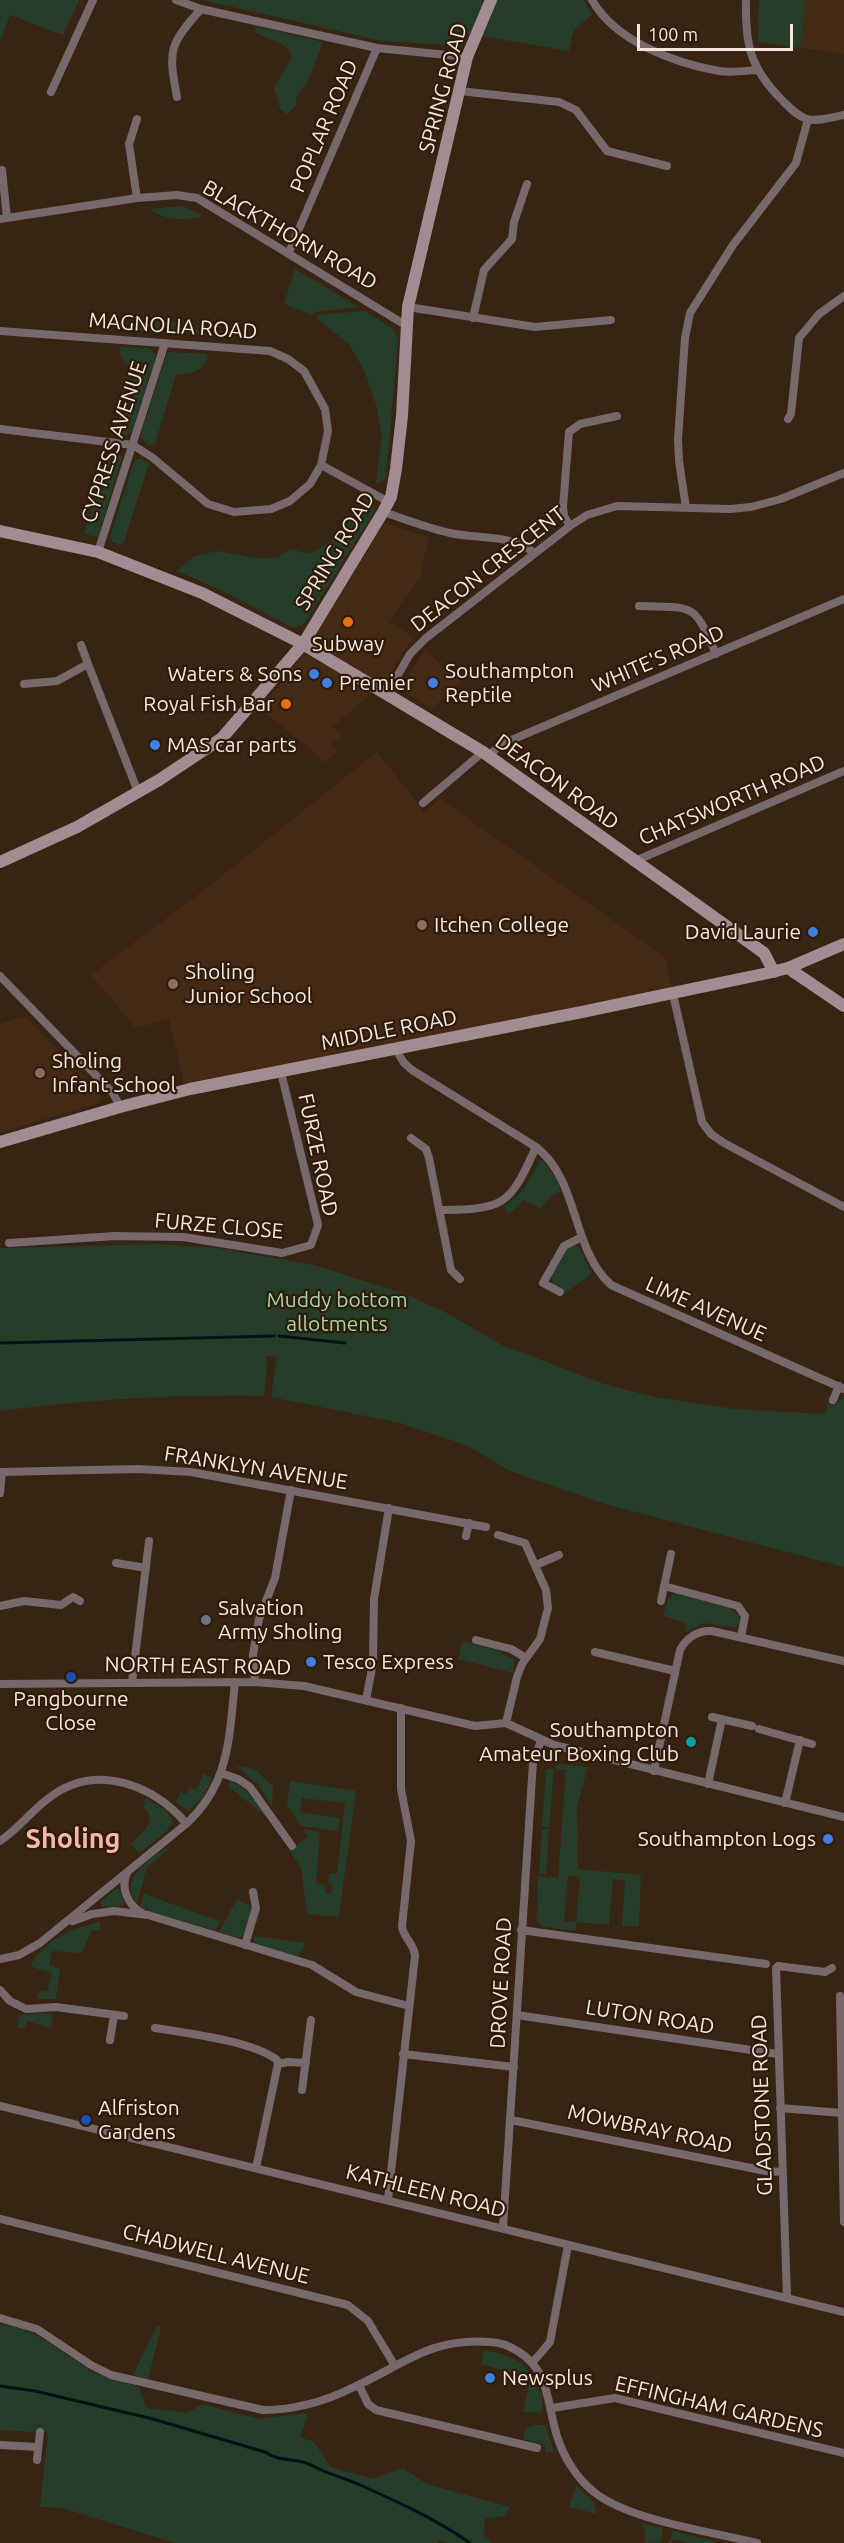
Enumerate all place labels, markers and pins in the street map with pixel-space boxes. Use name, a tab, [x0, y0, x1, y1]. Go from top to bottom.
marker: Subway	[341, 615, 355, 629]
place label: Subway	[312, 631, 384, 657]
place label: Southampton Reptile	[445, 658, 574, 708]
place label: Waters & Sons	[168, 661, 302, 687]
marker: Waters & Sons	[307, 667, 321, 681]
place label: Premier	[339, 670, 414, 696]
marker: Premier	[320, 676, 334, 690]
marker: Southampton Reptile	[426, 676, 440, 690]
place label: Royal Fish Bar	[143, 691, 274, 717]
marker: Royal Fish Bar	[279, 697, 293, 711]
place label: MAS car parts	[167, 732, 297, 758]
marker: MAS car parts	[148, 738, 162, 752]
place label: Itchen College	[434, 912, 569, 938]
marker: Itchen College	[415, 918, 429, 932]
place label: David Laurie	[685, 919, 801, 945]
marker: David Laurie	[806, 925, 820, 939]
place label: Sholing Junior School	[185, 959, 312, 1009]
marker: Sholing Junior School	[166, 977, 180, 991]
place label: Sholing Infant School	[52, 1048, 176, 1098]
marker: Sholing Infant School	[33, 1066, 47, 1080]
place label: Salvation Army Sholing	[218, 1595, 343, 1645]
marker: Salvation Army Sholing	[199, 1613, 213, 1627]
place label: Tesco Express	[323, 1649, 454, 1675]
marker: Tesco Express	[304, 1655, 318, 1669]
marker: Pangbourne Close	[64, 1670, 78, 1684]
place label: Pangbourne Close	[13, 1686, 129, 1736]
place label: Southampton Amateur Boxing Club	[479, 1717, 679, 1767]
marker: Southampton Amateur Boxing Club	[684, 1735, 698, 1749]
place label: Southampton Logs	[638, 1826, 816, 1852]
marker: Southampton Logs	[821, 1832, 835, 1846]
place label: Alfriston Gardens	[98, 2095, 180, 2145]
marker: Alfriston Gardens	[79, 2113, 93, 2127]
place label: Newsplus	[502, 2365, 593, 2391]
marker: Newsplus	[483, 2371, 497, 2385]

